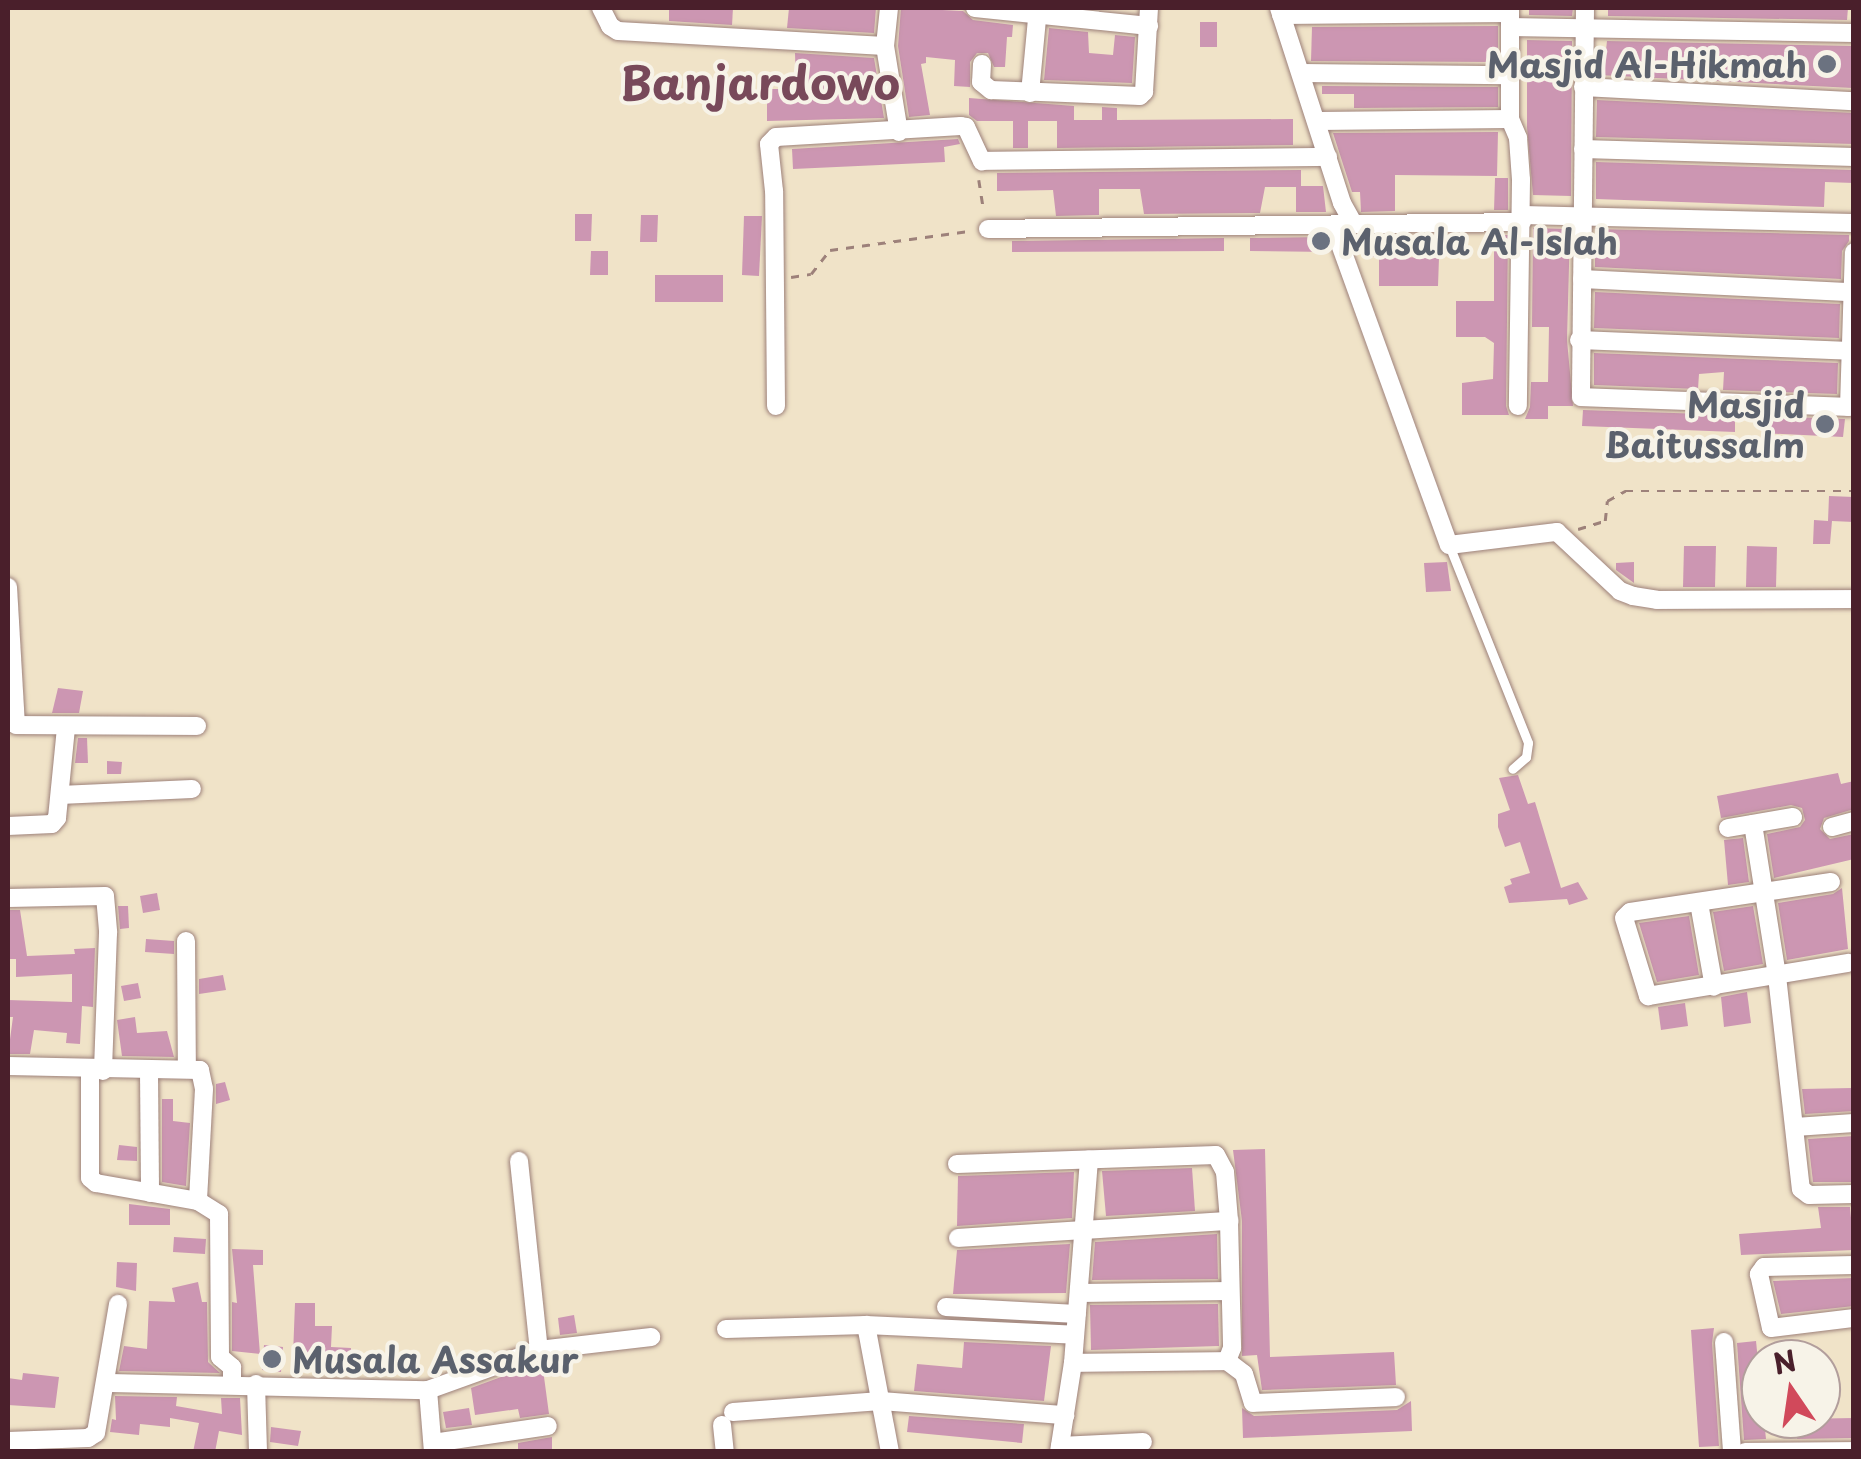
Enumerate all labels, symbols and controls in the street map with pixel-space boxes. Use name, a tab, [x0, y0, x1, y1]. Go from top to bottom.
place label: Masjid Al-Hikmah	[1485, 43, 1807, 85]
marker: Masjid Al-Hikmah	[1816, 53, 1838, 75]
district label: Banjardowo	[620, 55, 900, 109]
place label: Musala Al-Islah	[1341, 220, 1619, 262]
marker: Musala Al-Islah	[1310, 230, 1332, 252]
place label: Masjid Baitussalm	[1604, 383, 1805, 465]
marker: Masjid Baitussalm	[1814, 413, 1836, 435]
place label: Musala Assakur	[292, 1338, 581, 1380]
text: N	[1769, 1338, 1800, 1385]
north arrow	[1741, 1339, 1841, 1439]
marker: Musala Assakur	[261, 1348, 283, 1370]

